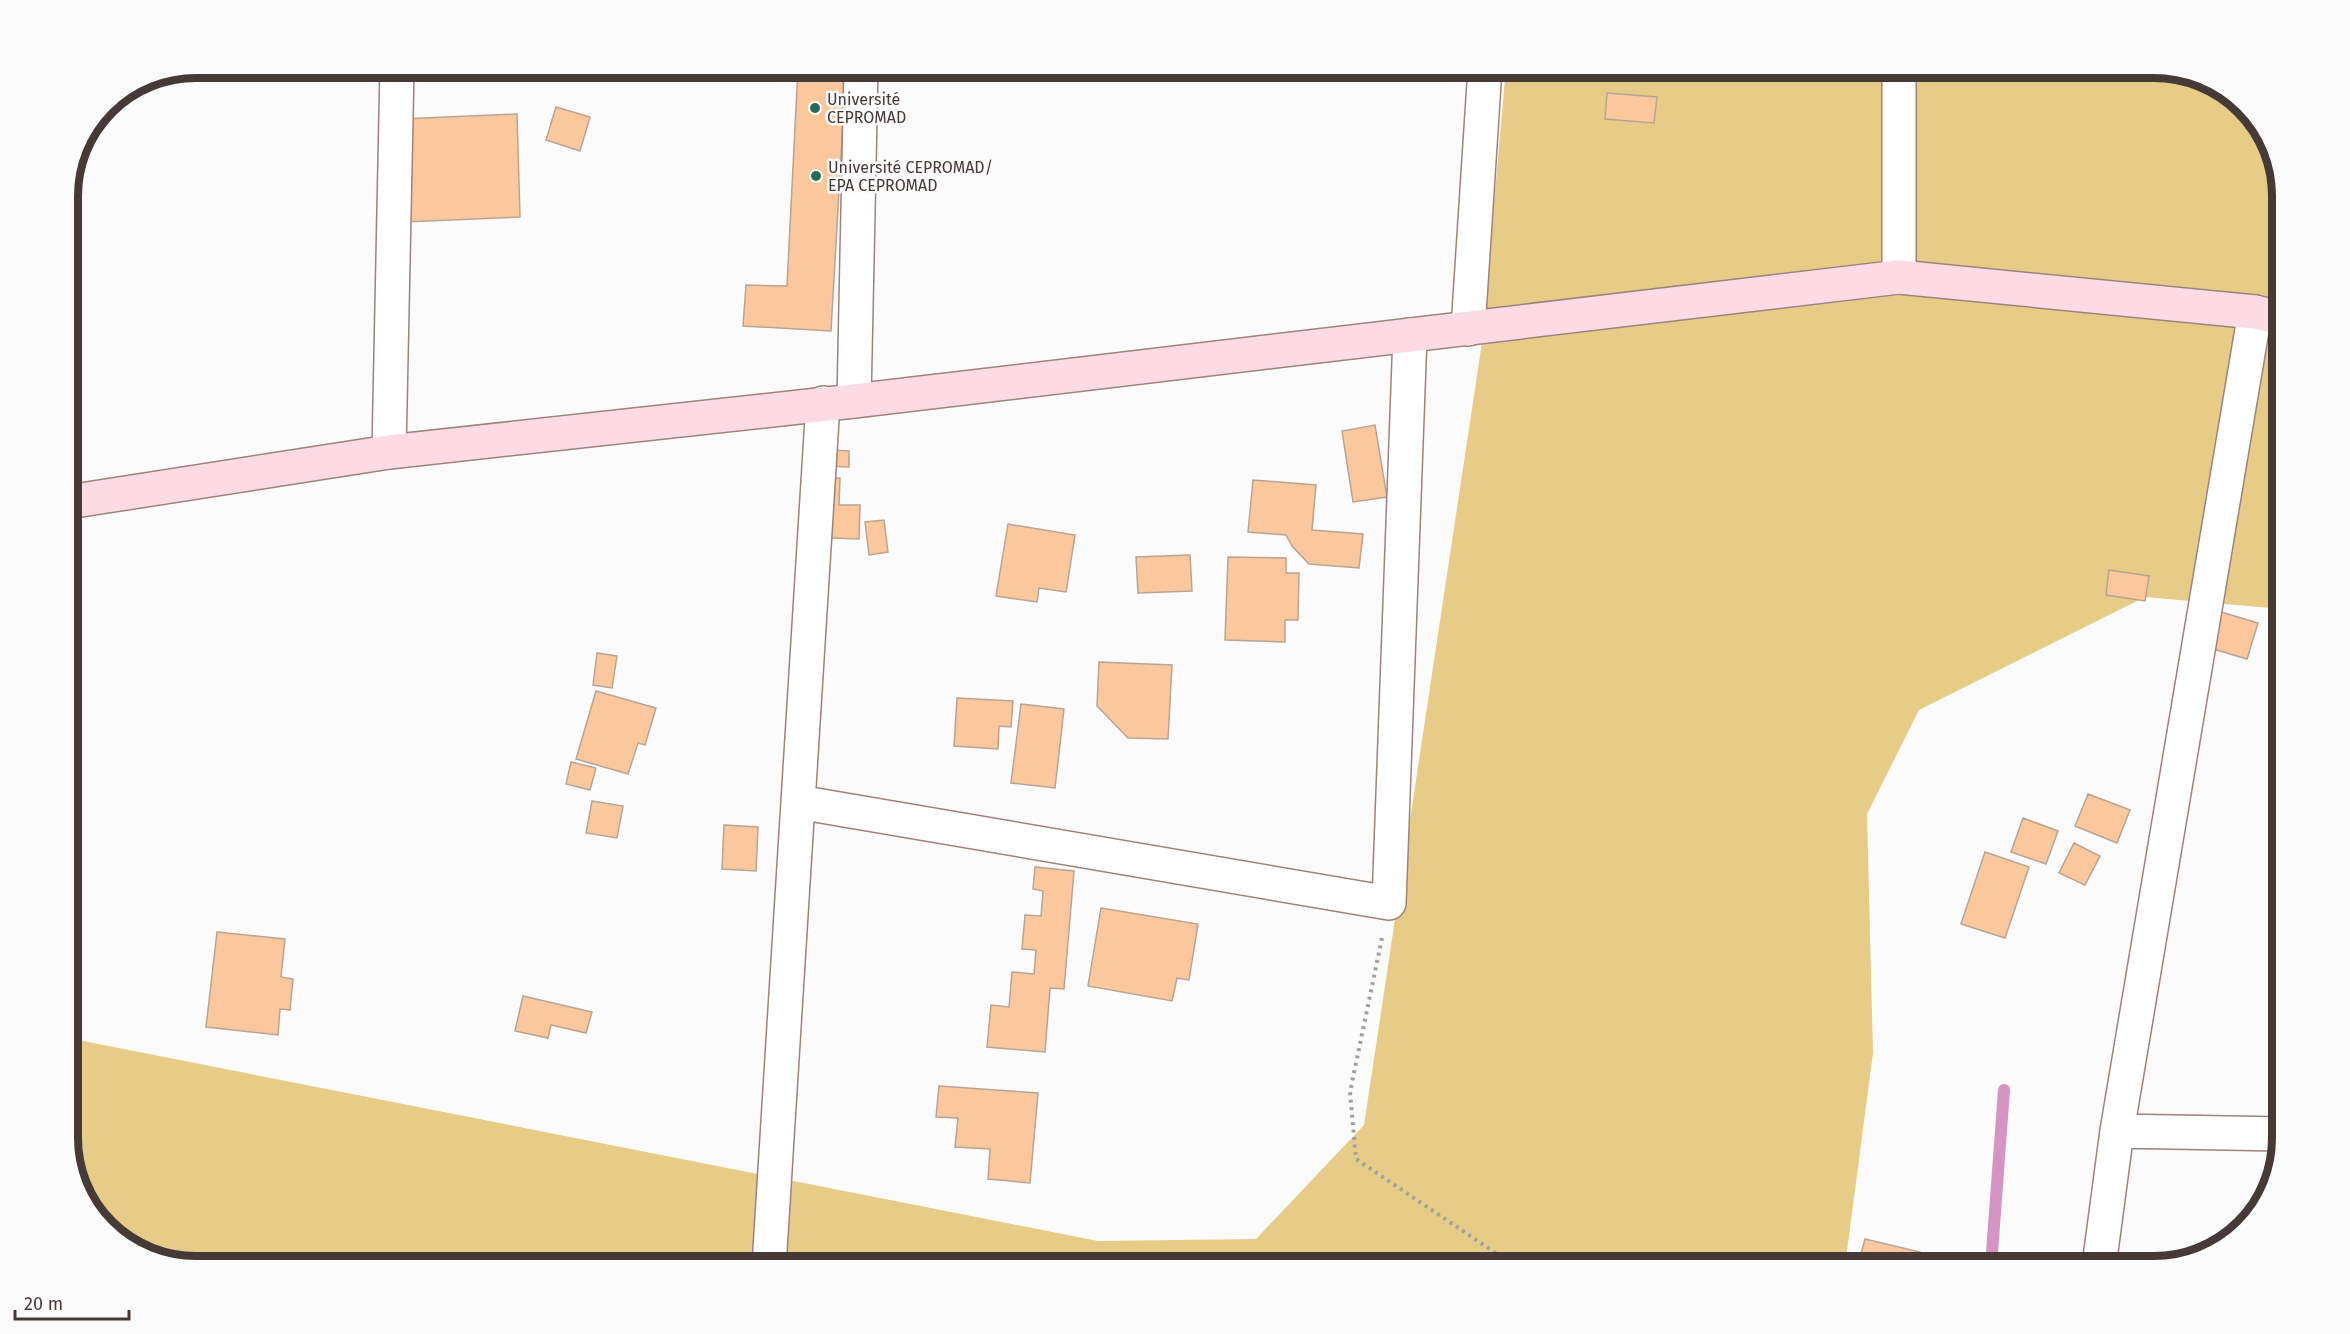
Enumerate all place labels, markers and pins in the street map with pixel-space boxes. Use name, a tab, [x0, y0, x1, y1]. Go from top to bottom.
place label: Université CEPROMAD	[827, 90, 906, 127]
marker: Université CEPROMAD	[808, 101, 822, 115]
place label: Université CEPROMAD/ EPA CEPROMAD	[828, 158, 993, 195]
marker: Université CEPROMAD/ EPA CEPROMAD	[809, 169, 823, 183]

